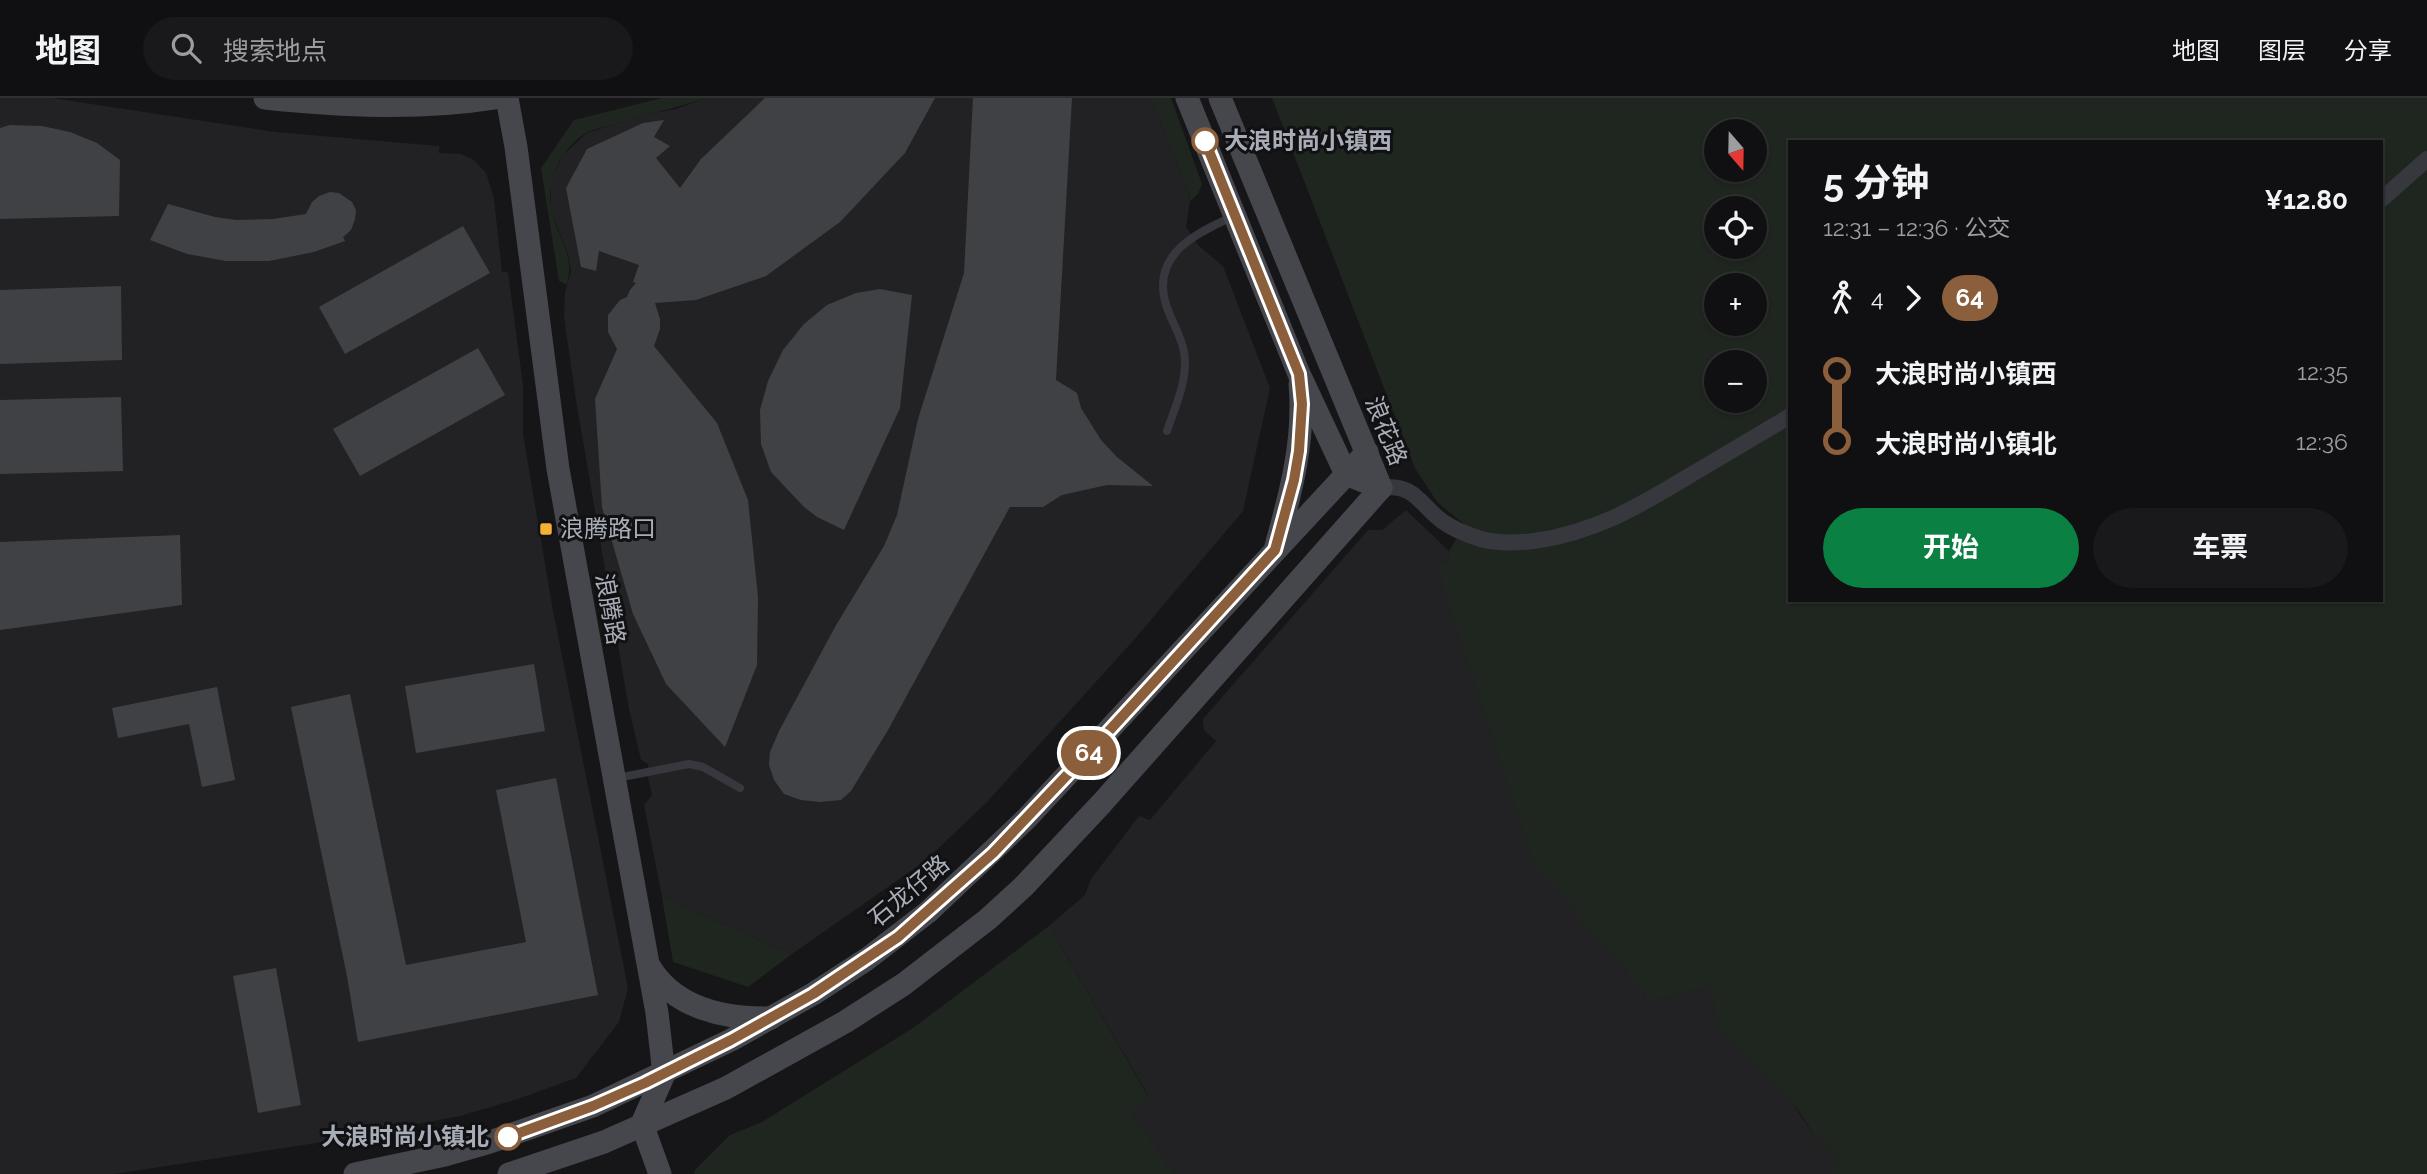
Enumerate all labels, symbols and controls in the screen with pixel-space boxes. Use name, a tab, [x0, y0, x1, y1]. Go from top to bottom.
search box	[143, 17, 633, 80]
icon: search	[167, 29, 205, 67]
text: 地图	[35, 31, 101, 70]
text: 搜索地点	[223, 36, 327, 66]
text: 地图	[2172, 36, 2220, 65]
text: 图层	[2258, 36, 2306, 65]
text: 分享	[2344, 36, 2392, 65]
north arrow	[1704, 119, 1768, 182]
map controls	[1704, 119, 1767, 413]
place label: 大浪时尚小镇西	[1224, 126, 1392, 155]
marker: 大浪时尚小镇西	[1192, 128, 1218, 154]
text: 5 分钟	[1823, 160, 1929, 205]
text: ¥12.80	[2264, 185, 2348, 215]
button: locate	[1704, 196, 1767, 259]
text: 12:31 – 12:36 · 公交	[1823, 214, 2011, 241]
button: +	[1704, 273, 1767, 336]
icon: walk	[1823, 279, 1861, 317]
icon: forward	[1894, 279, 1932, 317]
text: 64	[1956, 283, 1984, 312]
text: 4	[1871, 284, 1884, 311]
button: −	[1704, 350, 1767, 413]
text: 12:35	[2297, 358, 2348, 385]
text: 大浪时尚小镇西	[1875, 359, 2057, 389]
street label: 浪花路	[1360, 392, 1413, 470]
text: 12:36	[2296, 428, 2348, 455]
text: 大浪时尚小镇北	[1875, 429, 2057, 459]
button: 开始	[1823, 508, 2079, 588]
button: 车票	[2093, 508, 2348, 588]
place label: 浪腾路口	[560, 514, 656, 543]
marker: 浪腾路口	[538, 521, 554, 537]
street label: 浪腾路	[590, 571, 631, 647]
line badge: 64	[1058, 730, 1120, 776]
text: 64	[1075, 738, 1103, 767]
street label: 石龙仔路	[863, 849, 955, 933]
place label: 大浪时尚小镇北	[321, 1122, 489, 1151]
marker: 大浪时尚小镇北	[495, 1124, 521, 1150]

